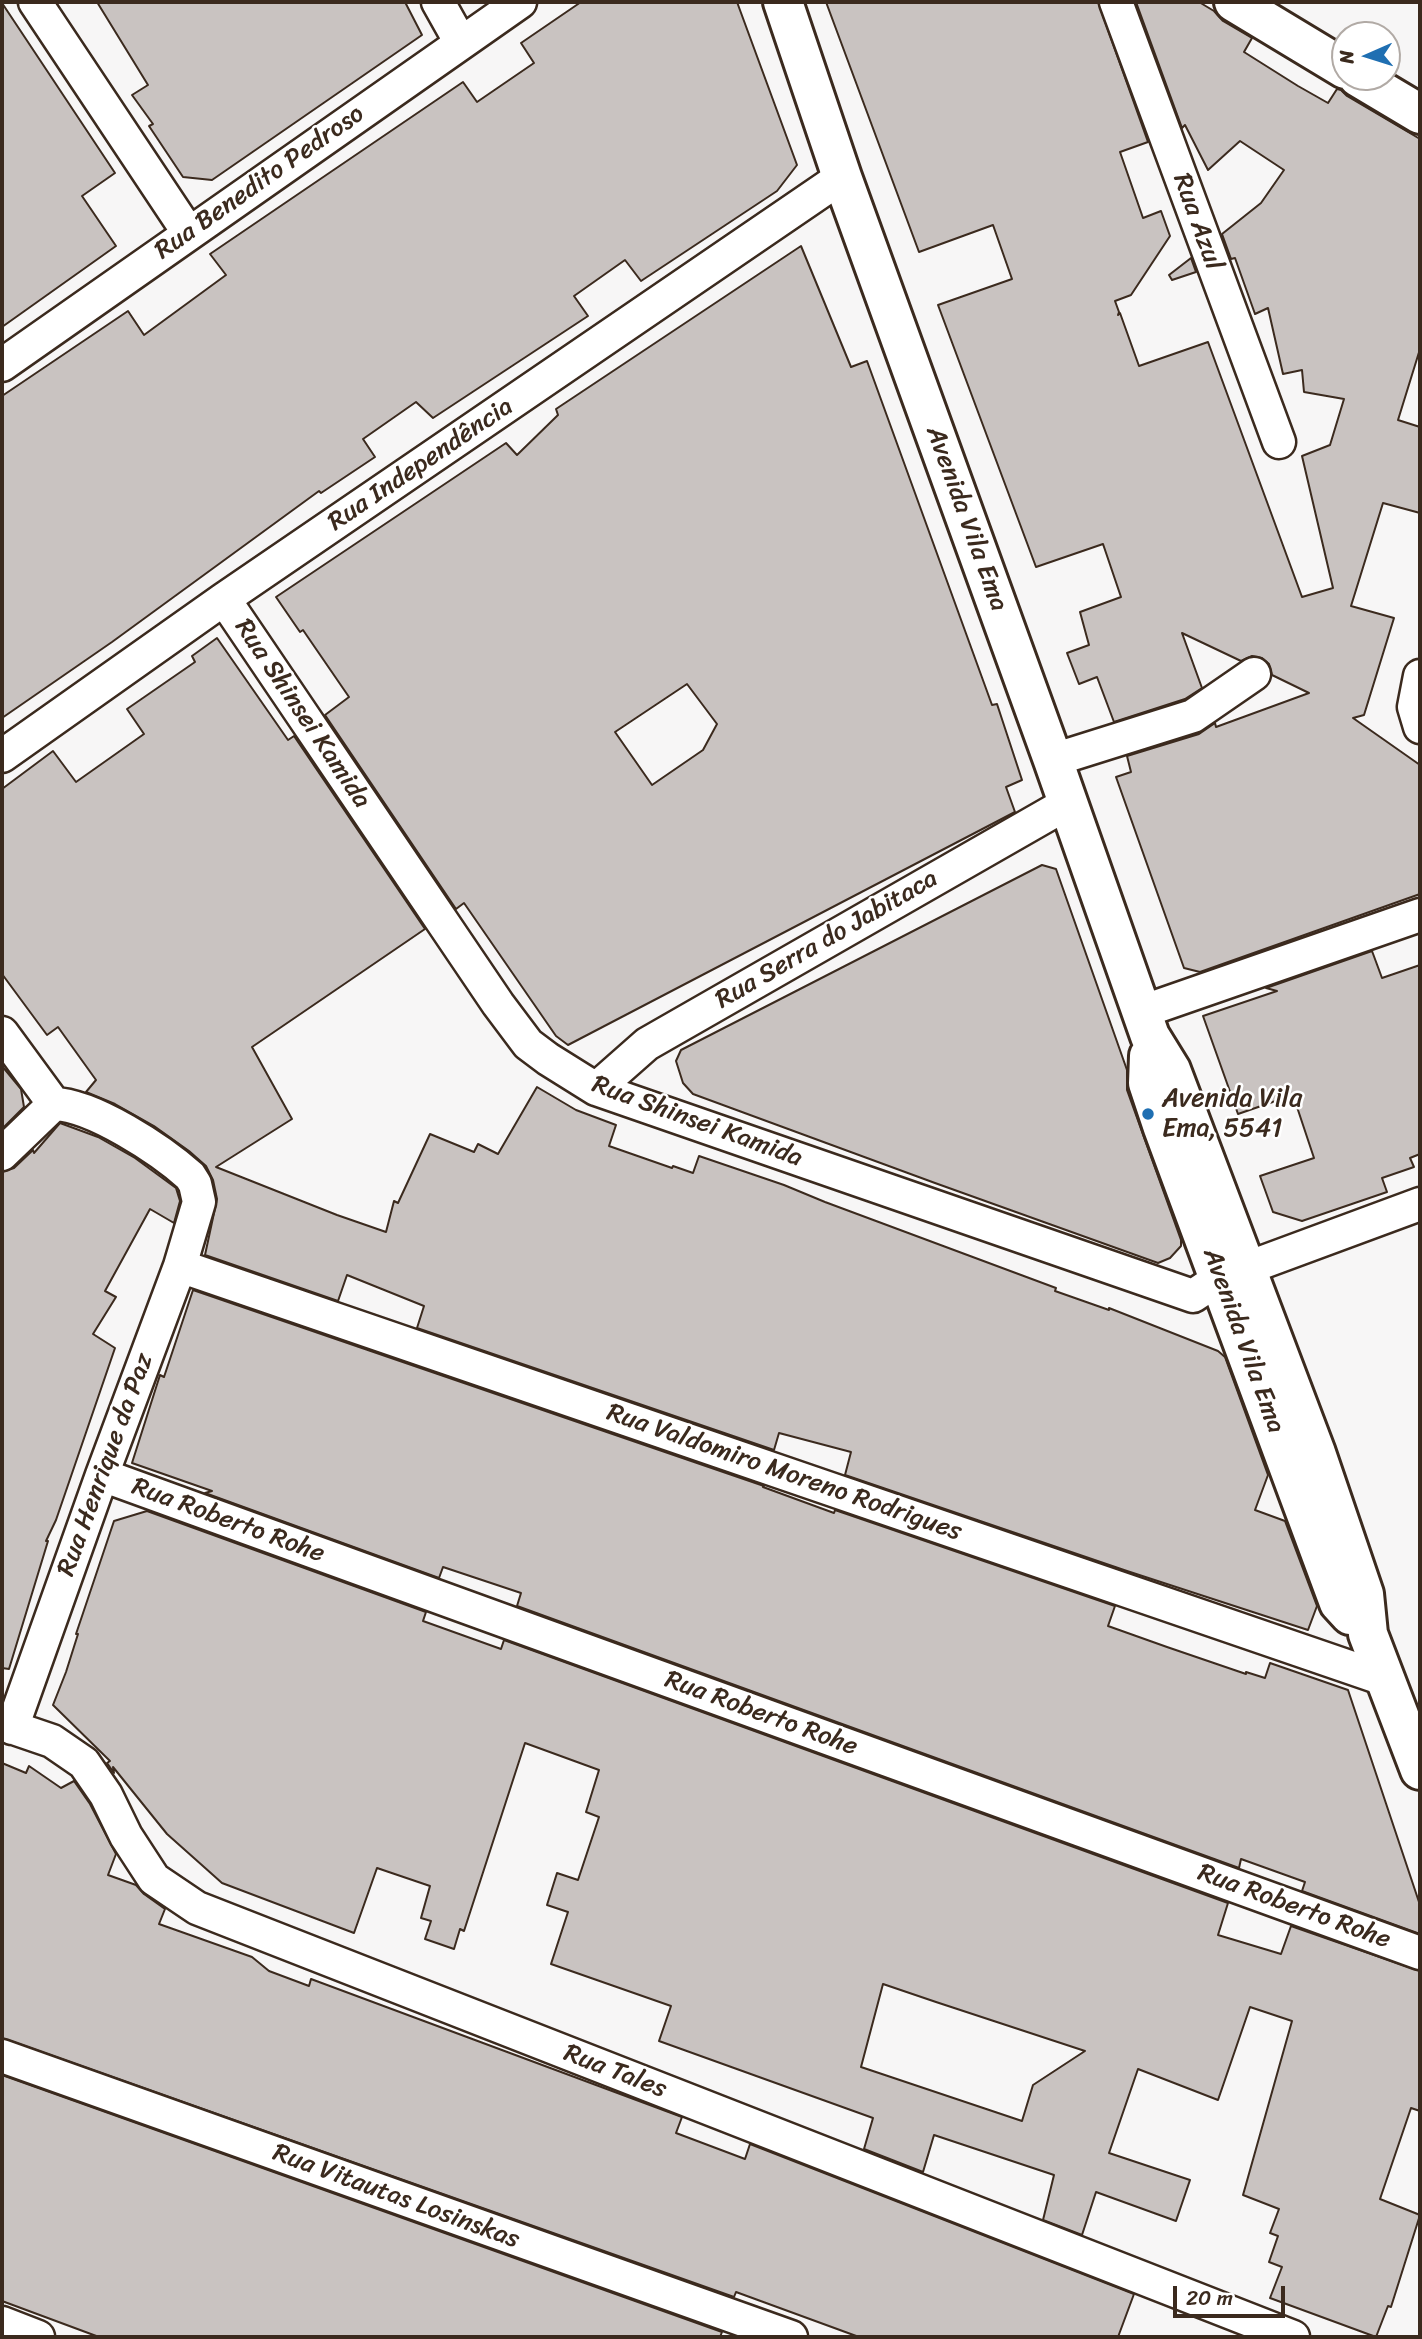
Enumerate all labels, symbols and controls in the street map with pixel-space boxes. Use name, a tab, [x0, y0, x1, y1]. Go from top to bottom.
north arrow	[1331, 21, 1401, 91]
text: N	[1330, 50, 1363, 64]
street label: Rua Benedito Pedroso	[149, 99, 371, 267]
street label: Rua Azul	[1165, 170, 1229, 274]
street label: Rua Independência	[323, 392, 519, 538]
street label: Avenida Vila Ema	[918, 422, 1014, 616]
street label: Rua Shinsei Kamida	[227, 614, 377, 814]
street label: Rua Serra do Jabitaca	[710, 864, 944, 1016]
street label: Rua Shinsei Kamida	[588, 1069, 806, 1175]
place label: Avenida Vila Ema, 5541	[1162, 1083, 1302, 1144]
marker: Avenida Vila Ema, 5541	[1140, 1106, 1156, 1122]
street label: Avenida Vila Ema	[1195, 1244, 1291, 1438]
street label: Rua Henrique da Paz	[51, 1349, 161, 1581]
street label: Rua Valdomiro Moreno Rodrigues	[602, 1397, 966, 1549]
street label: Rua Roberto Rohe	[127, 1472, 329, 1570]
street label: Rua Roberto Rohe	[660, 1665, 862, 1763]
street label: Rua Roberto Rohe	[1193, 1858, 1395, 1956]
street label: Rua Tales	[559, 2038, 671, 2106]
street label: Rua Vitautas Losinskas	[268, 2138, 524, 2256]
scale bar	[1177, 2272, 1289, 2316]
text: 20 m	[1186, 2279, 1233, 2317]

